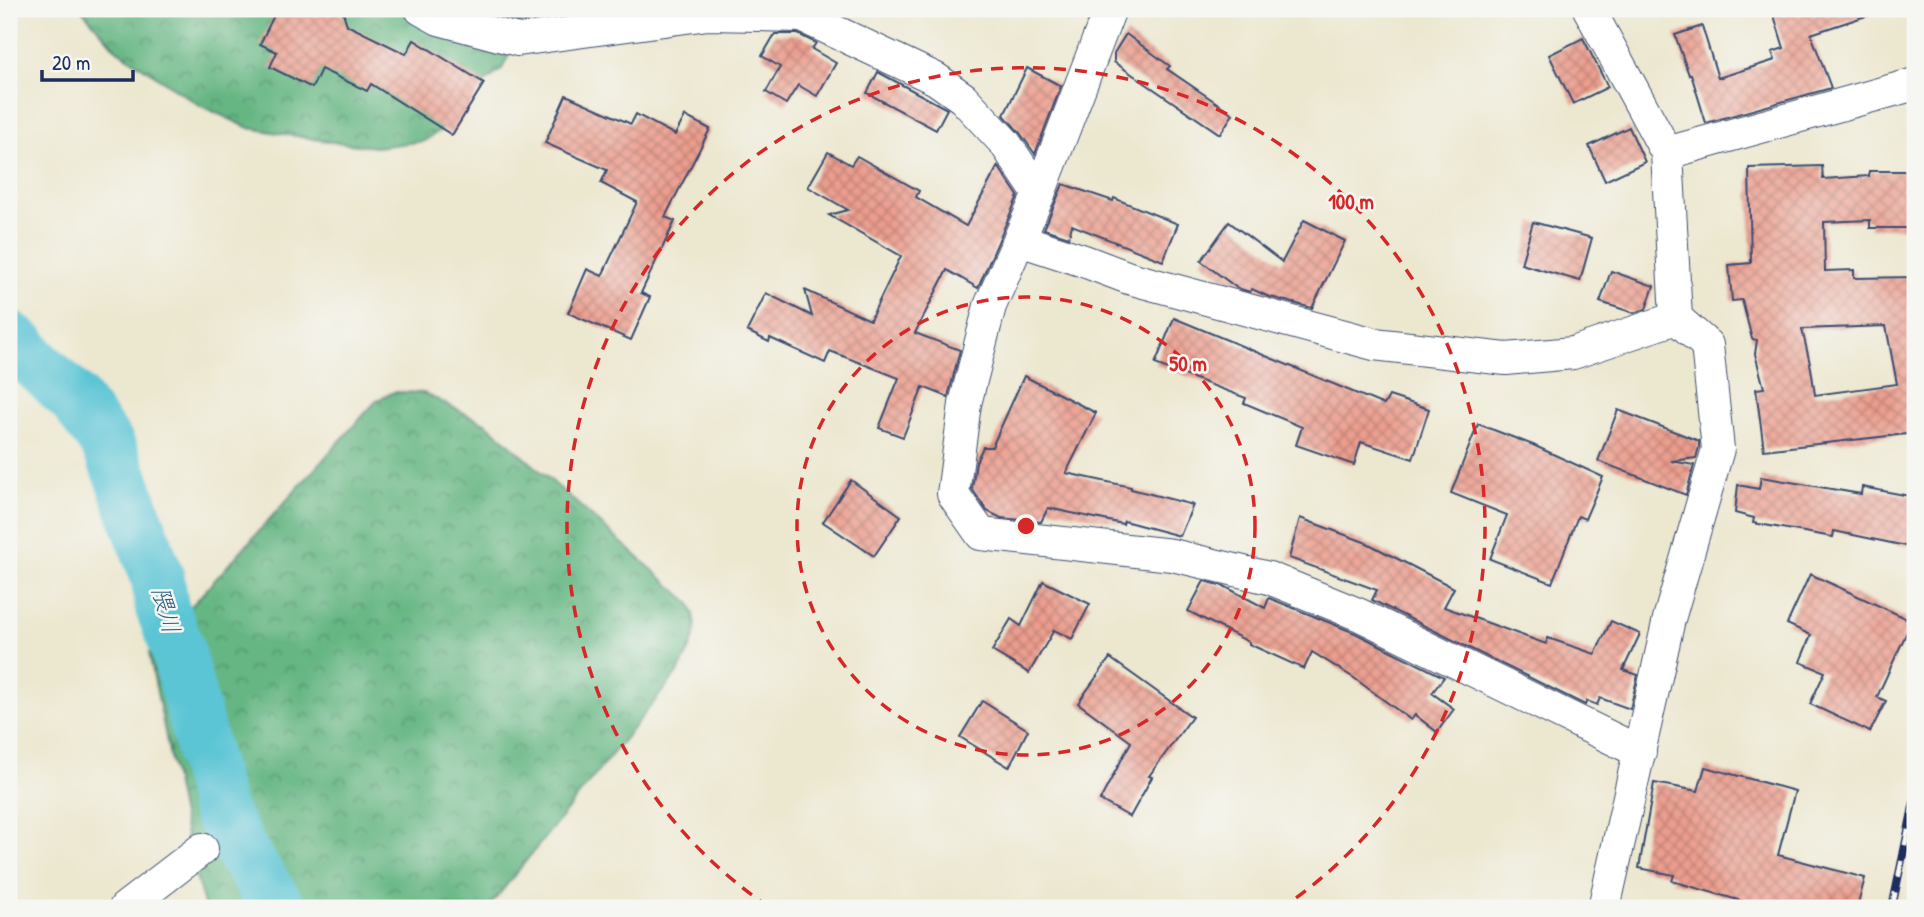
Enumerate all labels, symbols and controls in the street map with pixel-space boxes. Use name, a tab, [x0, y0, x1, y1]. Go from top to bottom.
scale bar	[42, 38, 133, 82]
text: 20 m	[52, 48, 90, 77]
text: 100 m	[1328, 187, 1374, 216]
text: 50 m	[1169, 349, 1207, 378]
centre of rings	[1014, 514, 1038, 538]
water label: 隈川	[145, 582, 189, 637]

